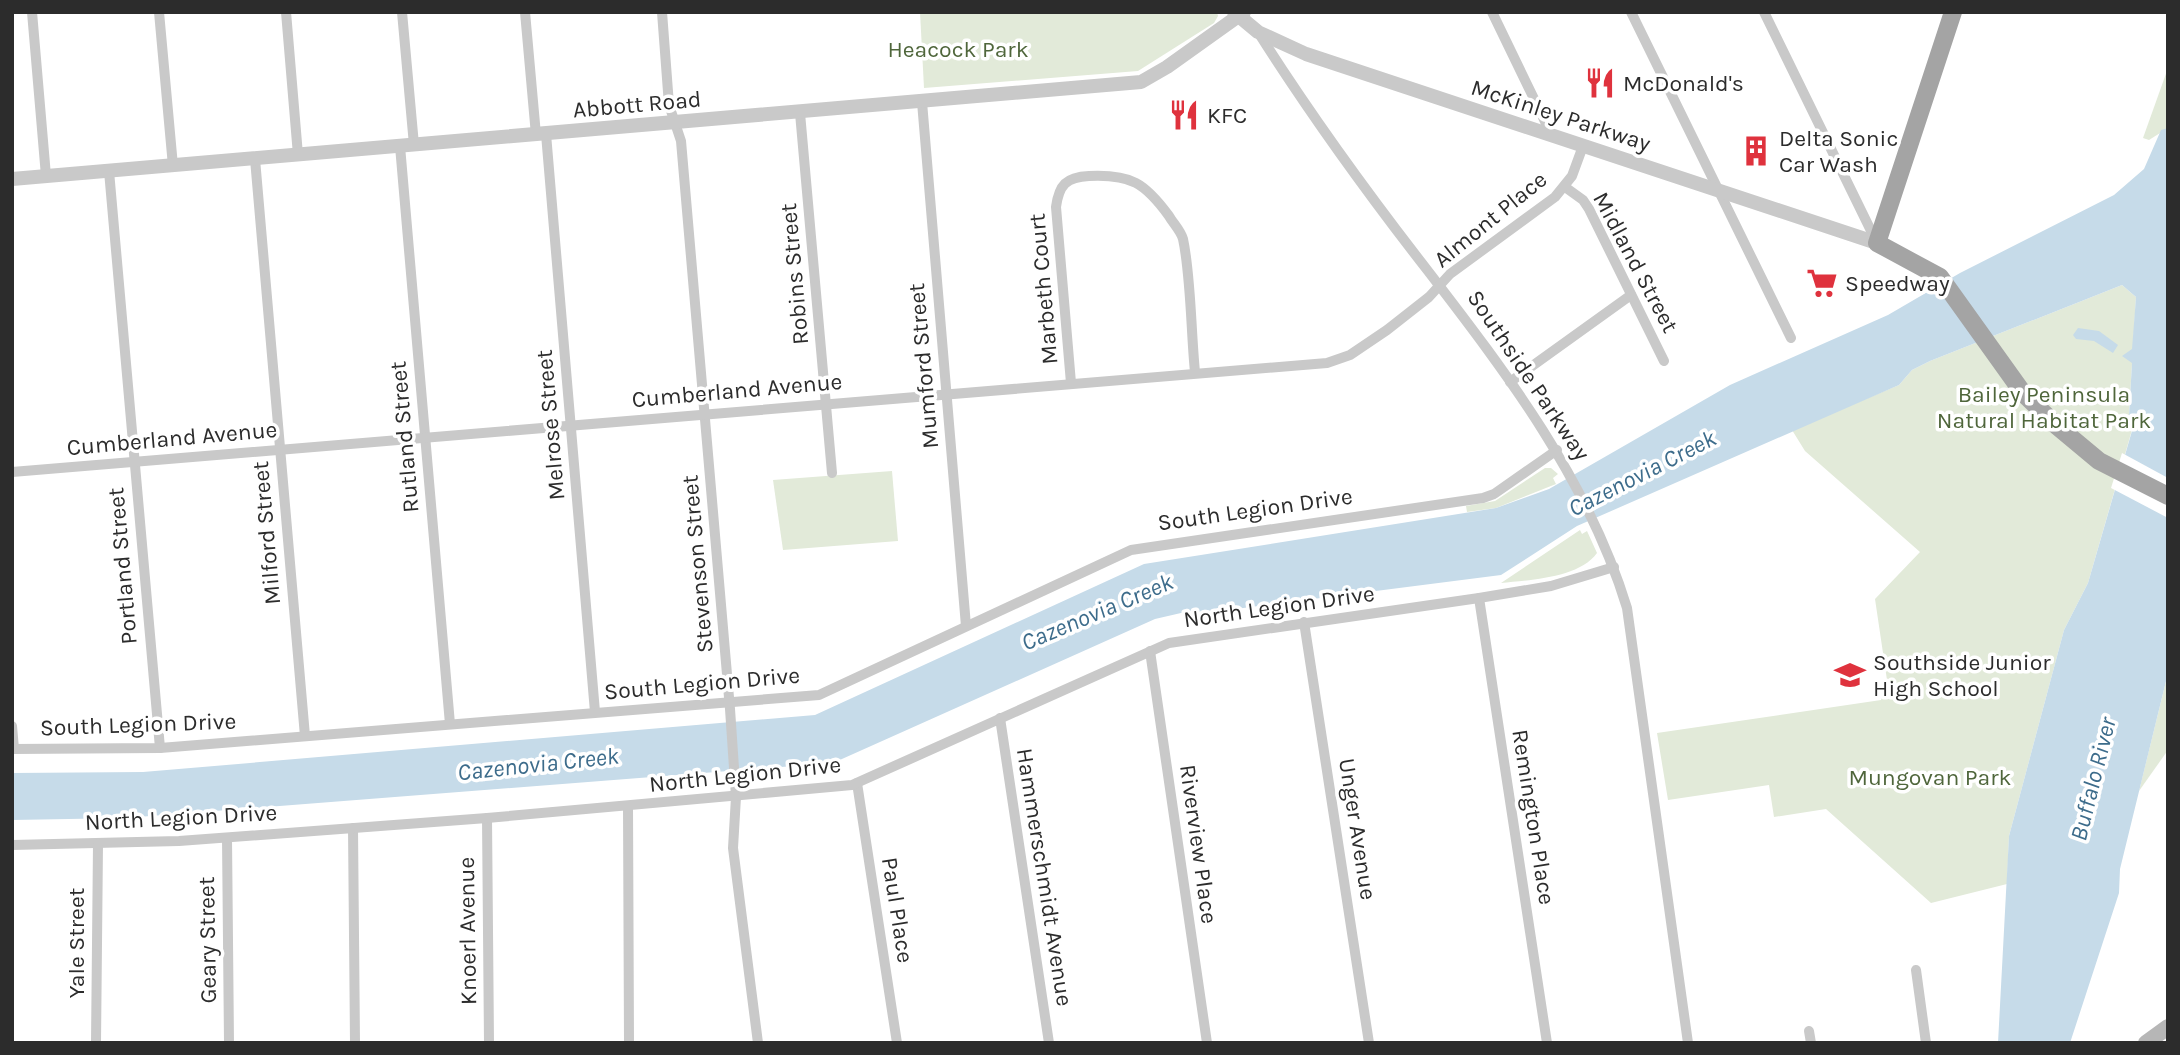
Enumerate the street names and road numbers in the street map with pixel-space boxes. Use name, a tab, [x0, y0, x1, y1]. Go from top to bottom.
street label: McKinley Parkway	[1468, 74, 1654, 157]
street label: Abbott Road	[572, 85, 702, 124]
street label: Almont Place	[1428, 166, 1552, 273]
street label: Midland Street	[1587, 187, 1684, 337]
street label: Robins Street	[775, 202, 814, 346]
street label: Marbeth Court	[1023, 212, 1064, 366]
street label: Mumford Street	[903, 282, 944, 450]
street label: Southside Parkway	[1462, 285, 1596, 466]
street label: Melrose Street	[530, 348, 571, 501]
street label: Rutland Street	[384, 360, 425, 514]
street label: Cumberland Avenue	[631, 368, 843, 413]
street label: Cumberland Avenue	[66, 416, 278, 461]
street label: Milford Street	[247, 460, 286, 606]
street label: Stevenson Street	[676, 473, 719, 654]
street label: South Legion Drive	[1156, 482, 1354, 537]
street label: Portland Street	[102, 486, 143, 646]
street label: North Legion Drive	[1182, 580, 1376, 633]
street label: South Legion Drive	[603, 661, 801, 706]
street label: South Legion Drive	[39, 708, 237, 741]
street label: Remington Place	[1506, 727, 1561, 907]
street label: Hammerschmidt Avenue	[1011, 746, 1078, 1008]
street label: North Legion Drive	[648, 751, 842, 798]
street label: Unger Avenue	[1333, 756, 1382, 902]
street label: Riverview Place	[1174, 763, 1223, 925]
street label: North Legion Drive	[84, 799, 278, 836]
street label: Paul Place	[876, 855, 919, 965]
street label: Knoerl Avenue	[453, 857, 482, 1005]
street label: Geary Street	[193, 876, 222, 1004]
street label: Yale Street	[63, 887, 90, 998]

